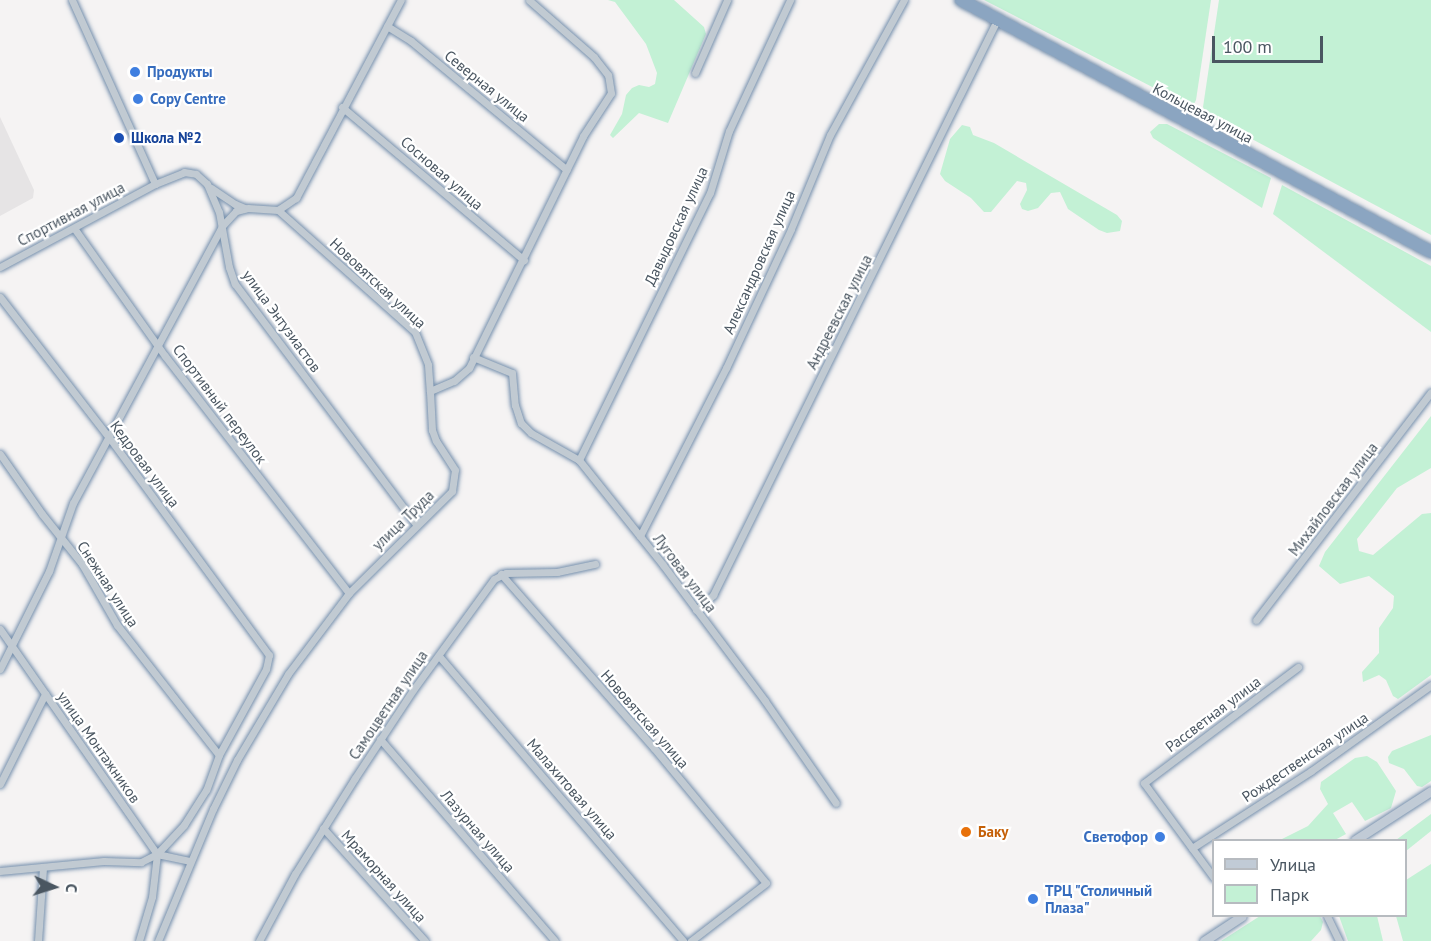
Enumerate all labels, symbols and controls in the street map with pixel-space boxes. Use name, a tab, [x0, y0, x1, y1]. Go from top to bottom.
scale bar	[1215, 24, 1326, 62]
text: 100 m	[1223, 35, 1272, 58]
street label: Северная улица	[441, 46, 533, 126]
place label: Продукты	[147, 63, 213, 81]
marker: Продукты	[128, 65, 142, 79]
street label: Кольцевая улица	[1150, 79, 1256, 147]
place label: Copy Centre	[150, 90, 227, 108]
marker: Copy Centre	[131, 92, 145, 106]
place label: Школа №2	[131, 129, 202, 147]
marker: Школа №2	[112, 131, 126, 145]
street label: Сосновая улица	[397, 132, 487, 214]
street label: Давыдовская улица	[641, 164, 711, 288]
street label: Спортивная улица	[14, 178, 128, 250]
street label: Александровская улица	[719, 187, 799, 337]
street label: Нововятская улица	[326, 234, 430, 332]
street label: Андреевская улица	[802, 252, 876, 372]
street label: улица Энтузиастов	[239, 266, 325, 376]
street label: Спортивный переулок	[169, 341, 271, 467]
street label: Кедровая улица	[107, 417, 183, 511]
street label: Михайловская улица	[1285, 439, 1381, 559]
street label: улица Труда	[368, 486, 438, 554]
street label: Луговая улица	[650, 530, 720, 616]
street label: Снежная улица	[74, 538, 142, 630]
street label: Самоцветная улица	[345, 647, 431, 763]
street label: Нововятская улица	[597, 666, 693, 772]
street label: Рассветная улица	[1162, 672, 1264, 756]
street label: улица Монтажников	[54, 688, 144, 806]
street label: Рождественская улица	[1239, 708, 1371, 806]
street label: Малахитовая улица	[523, 735, 621, 843]
street label: Лазурная улица	[437, 786, 519, 876]
place label: Баку	[978, 823, 1008, 841]
marker: Баку	[959, 825, 973, 839]
street label: Мраморная улица	[338, 826, 430, 926]
place label: Светофор	[1084, 828, 1148, 846]
marker: Светофор	[1153, 830, 1167, 844]
legend	[1212, 839, 1407, 917]
text: Улица	[1270, 853, 1316, 876]
north arrow	[24, 857, 84, 917]
place label: ТРЦ "Столичный Плаза"	[1045, 881, 1153, 916]
text: С	[62, 883, 82, 893]
text: Парк	[1270, 883, 1309, 906]
marker: ТРЦ "Столичный Плаза"	[1026, 892, 1040, 906]

